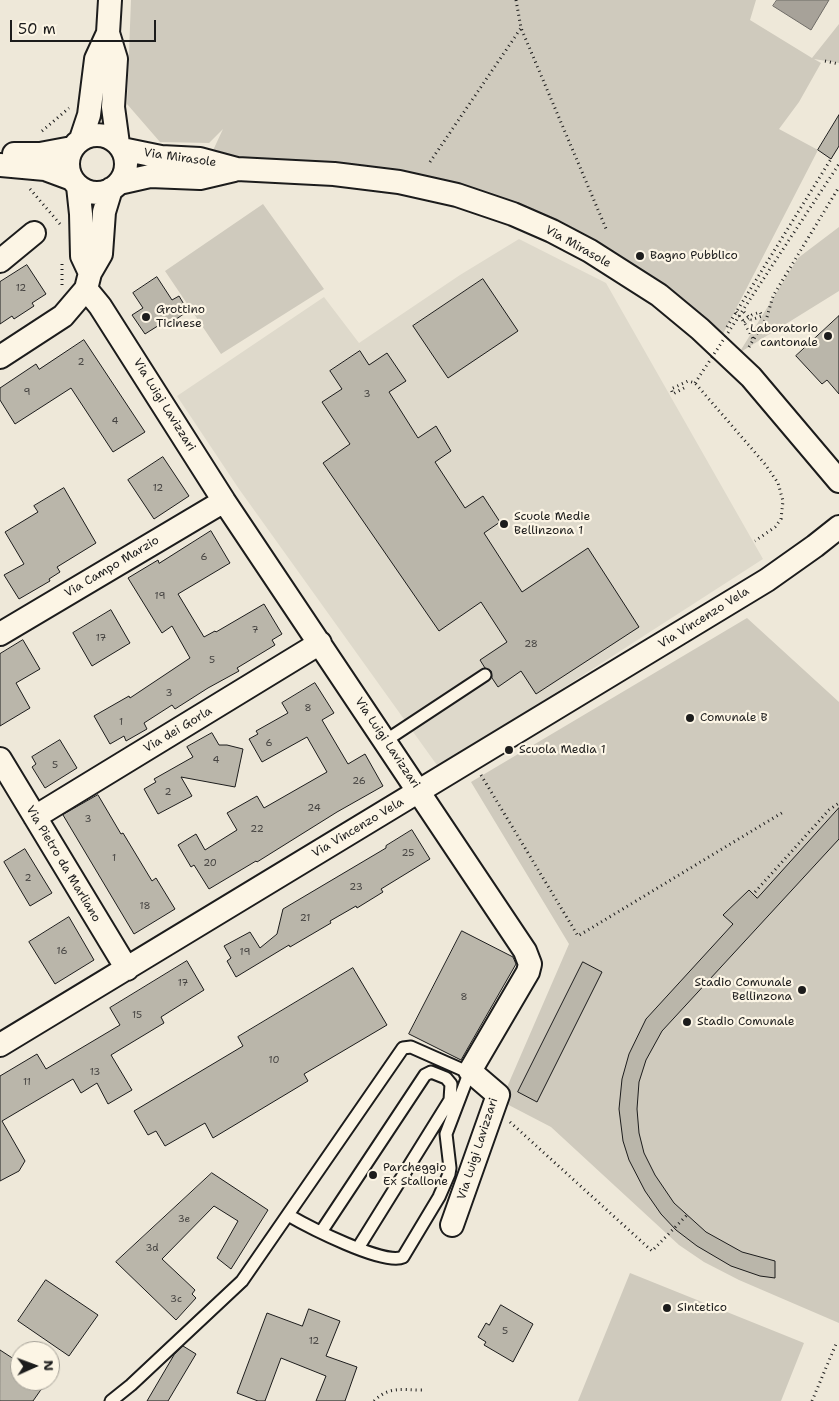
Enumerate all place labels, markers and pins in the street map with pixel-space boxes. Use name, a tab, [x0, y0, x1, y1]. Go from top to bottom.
place label: Bagno Pubblico	[650, 249, 738, 263]
marker: Bagno Pubblico	[634, 250, 646, 262]
place label: Grottino Ticinese	[156, 303, 205, 331]
marker: Grottino Ticinese	[140, 311, 152, 323]
place label: Laboratorio cantonale	[750, 322, 818, 350]
marker: Laboratorio cantonale	[822, 330, 834, 342]
place label: Scuole Medie Bellinzona 1	[514, 510, 590, 538]
marker: Scuole Medie Bellinzona 1	[498, 518, 510, 530]
place label: Comunale B	[700, 711, 768, 725]
marker: Comunale B	[684, 712, 696, 724]
place label: Scuola Media 1	[519, 743, 606, 757]
marker: Scuola Media 1	[503, 744, 515, 756]
place label: Stadio Comunale Bellinzona	[695, 976, 792, 1004]
marker: Stadio Comunale Bellinzona	[796, 984, 808, 996]
place label: Stadio Comunale	[697, 1015, 794, 1029]
marker: Stadio Comunale	[681, 1016, 693, 1028]
place label: Parcheggio Ex Stallone	[383, 1161, 448, 1189]
marker: Parcheggio Ex Stallone	[367, 1169, 379, 1181]
place label: Sintetico	[677, 1301, 727, 1315]
marker: Sintetico	[661, 1302, 673, 1314]

